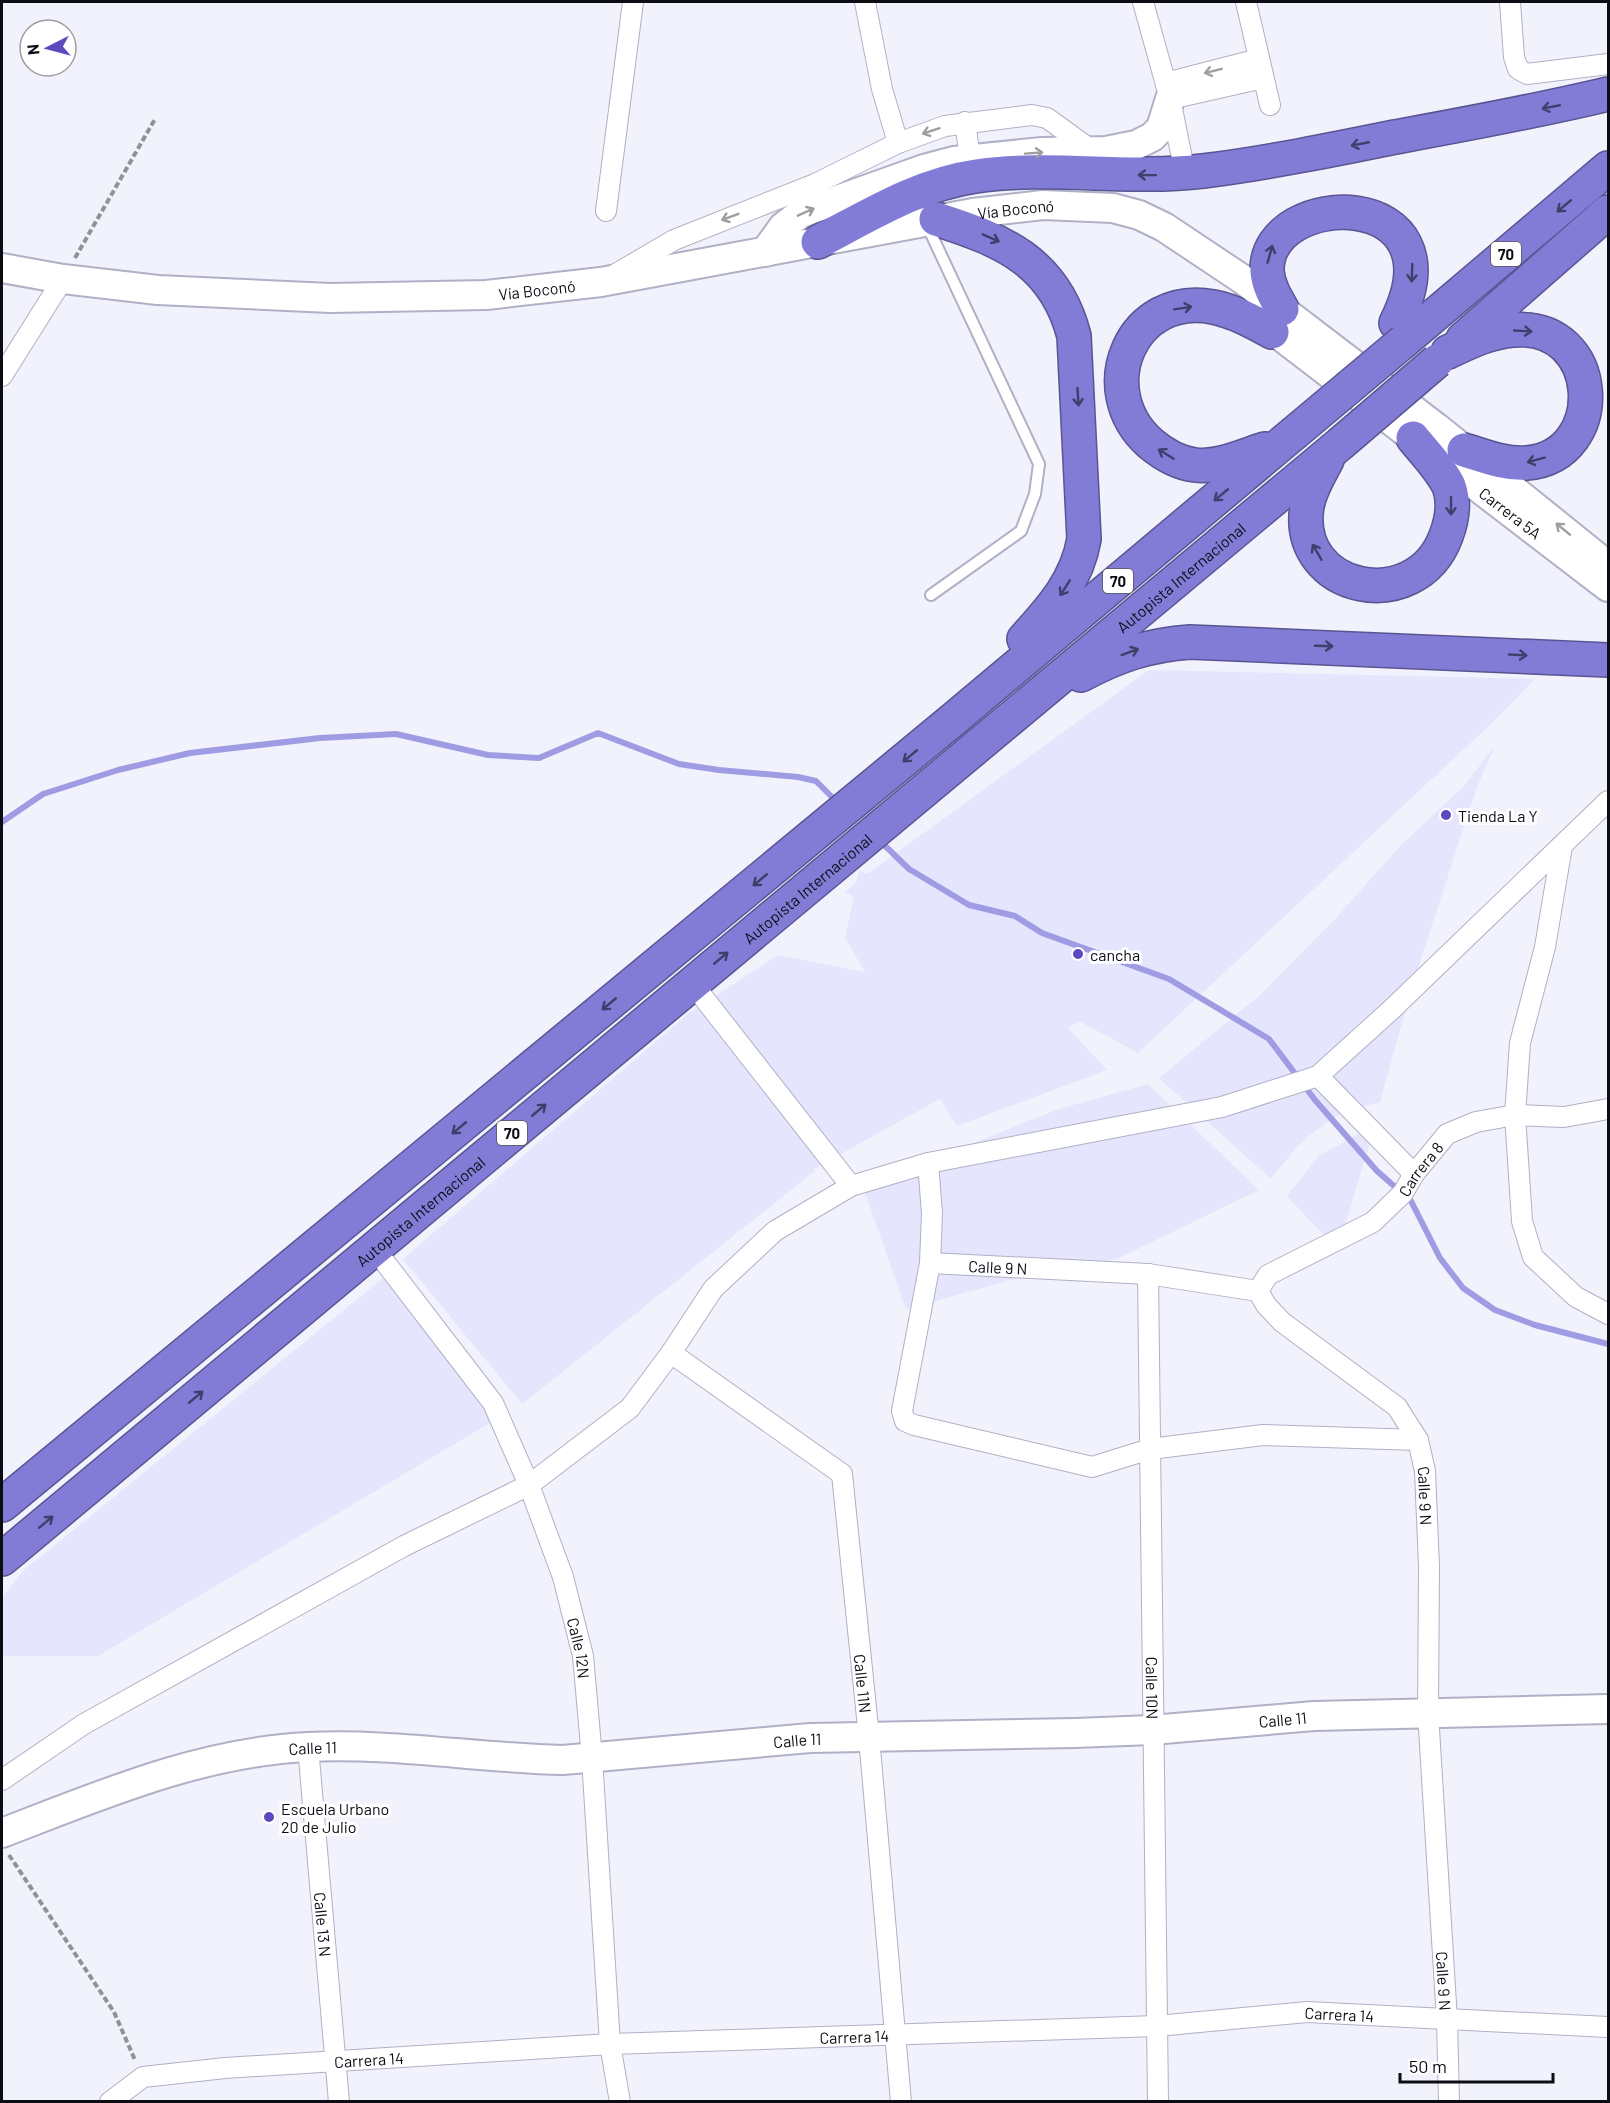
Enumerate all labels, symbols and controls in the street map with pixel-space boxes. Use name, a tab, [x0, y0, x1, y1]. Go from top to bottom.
north arrow	[18, 18, 78, 78]
text: N	[23, 43, 43, 56]
one-way arrow	[1204, 66, 1223, 78]
one-way arrow	[1542, 102, 1562, 113]
one-way arrow	[922, 126, 941, 137]
one-way arrow	[1351, 139, 1370, 150]
one-way arrow	[1024, 147, 1043, 158]
one-way arrow	[1137, 169, 1157, 180]
street label: Vía Boconó	[976, 195, 1055, 222]
one-way arrow	[1556, 199, 1572, 212]
one-way arrow	[797, 206, 815, 217]
one-way arrow	[721, 212, 739, 223]
one-way arrow	[982, 234, 1000, 245]
road number: 70	[1491, 242, 1521, 266]
one-way arrow	[1265, 245, 1277, 264]
one-way arrow	[1406, 262, 1417, 282]
street label: Vía Boconó	[497, 275, 576, 303]
one-way arrow	[1173, 302, 1193, 313]
one-way arrow	[1513, 325, 1533, 336]
one-way arrow	[1073, 387, 1084, 407]
one-way arrow	[1158, 447, 1175, 459]
one-way arrow	[1527, 455, 1546, 467]
street label: Carrera 5A	[1476, 483, 1546, 542]
one-way arrow	[1213, 488, 1229, 501]
one-way arrow	[1445, 495, 1457, 515]
street label: Autopista Internacional	[1112, 518, 1249, 636]
one-way arrow	[1556, 522, 1571, 536]
one-way arrow	[1311, 544, 1323, 561]
road number: 70	[1103, 569, 1133, 593]
one-way arrow	[1059, 579, 1071, 596]
one-way arrow	[1313, 641, 1333, 652]
one-way arrow	[1120, 646, 1139, 657]
one-way arrow	[1508, 650, 1528, 661]
one-way arrow	[902, 749, 918, 762]
place label: Tienda La Y	[1458, 806, 1538, 825]
marker: Tienda La Y	[1439, 808, 1453, 822]
street label: Autopista Internacional	[739, 829, 875, 947]
one-way arrow	[752, 873, 768, 886]
place label: cancha	[1090, 945, 1140, 964]
marker: cancha	[1071, 947, 1085, 961]
one-way arrow	[713, 952, 729, 965]
one-way arrow	[601, 997, 617, 1010]
one-way arrow	[531, 1104, 547, 1117]
one-way arrow	[451, 1121, 467, 1134]
road number: 70	[497, 1121, 527, 1145]
street label: Carrera 8	[1394, 1137, 1446, 1199]
street label: Autopista Internacional	[352, 1152, 488, 1270]
street label: Calle 9 N	[968, 1255, 1028, 1277]
one-way arrow	[188, 1390, 204, 1403]
street label: Calle 9 N	[1415, 1464, 1437, 1526]
one-way arrow	[38, 1515, 54, 1528]
street label: Calle 12N	[564, 1615, 594, 1679]
street label: Calle 11N	[851, 1653, 876, 1714]
street label: Calle 10N	[1143, 1657, 1163, 1719]
street label: Calle 11	[1258, 1707, 1307, 1730]
street label: Calle 11	[772, 1728, 821, 1751]
street label: Calle 11	[288, 1737, 337, 1758]
place label: Escuela Urbano 20 de Julio	[281, 1799, 389, 1836]
marker: Escuela Urbano 20 de Julio	[262, 1810, 276, 1824]
street label: Calle 13 N	[311, 1891, 336, 1957]
street label: Calle 9 N	[1433, 1951, 1456, 2011]
street label: Carrera 14	[1304, 2002, 1375, 2025]
street label: Carrera 14	[819, 2025, 889, 2047]
scale bar	[1400, 2046, 1553, 2084]
street label: Carrera 14	[334, 2047, 404, 2071]
text: 50 m	[1409, 2055, 1447, 2077]

